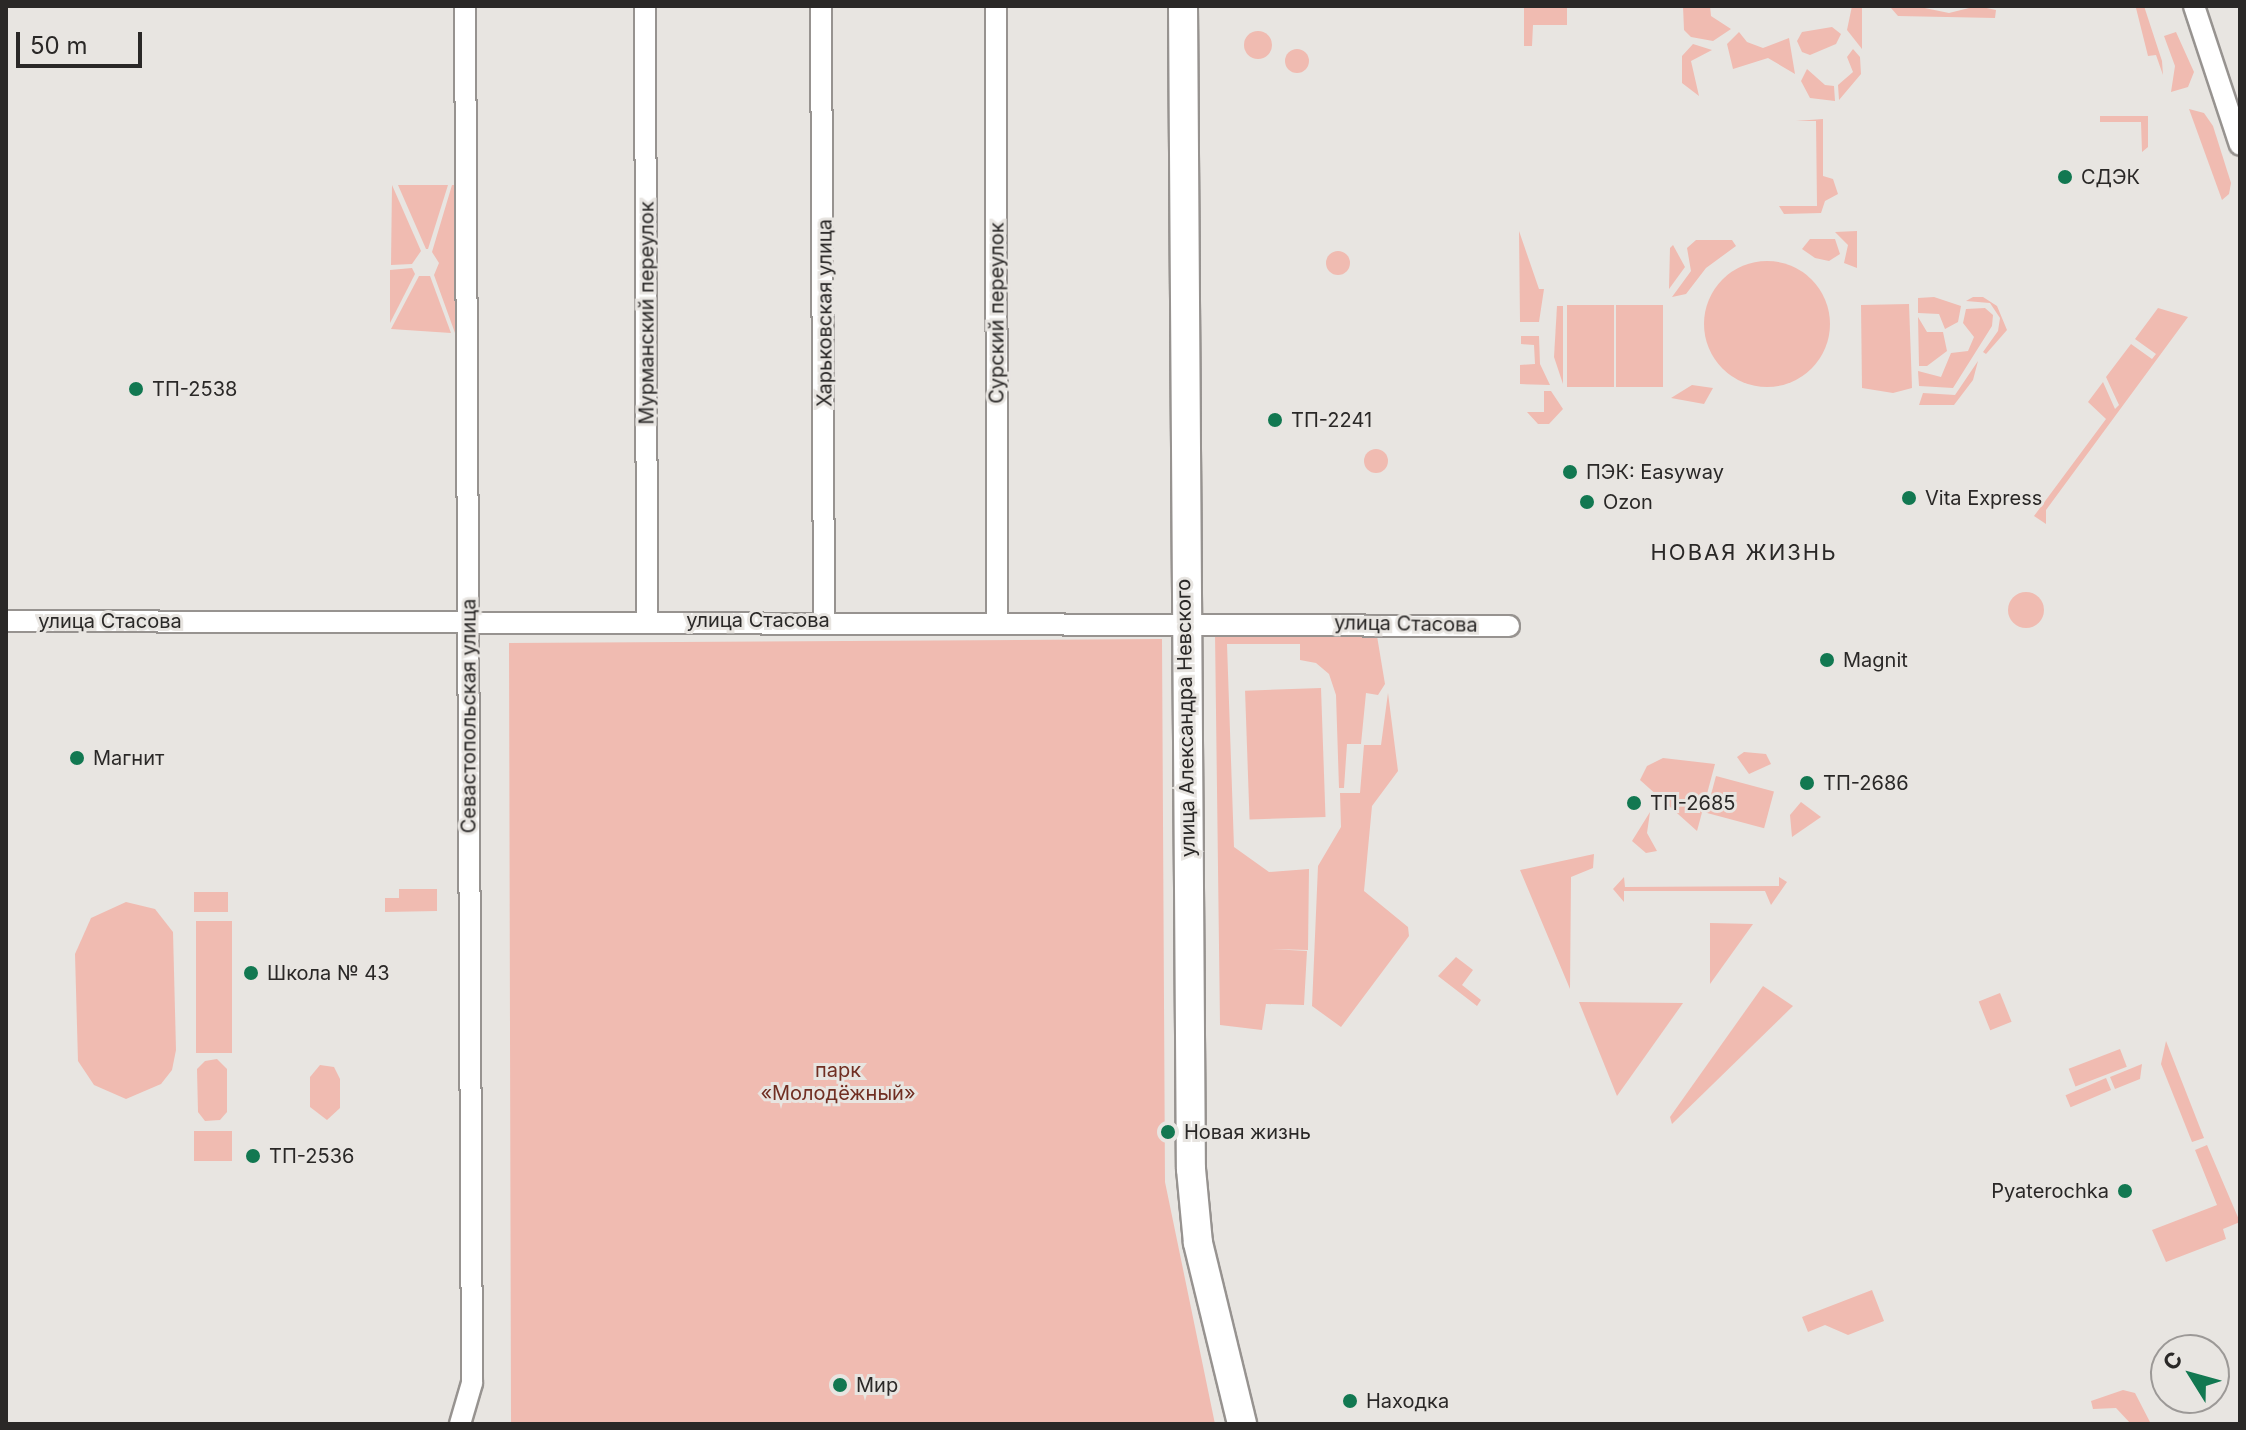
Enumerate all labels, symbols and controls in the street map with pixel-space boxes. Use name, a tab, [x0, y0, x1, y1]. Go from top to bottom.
scale bar	[20, 16, 146, 66]
text: 50 m	[30, 31, 88, 60]
place label: СДЭК	[2081, 165, 2140, 189]
marker: СДЭК	[2056, 168, 2074, 186]
street label: Мурманский переулок	[635, 201, 659, 425]
street label: Харьковская улица	[813, 219, 837, 407]
street label: Сурский переулок	[985, 222, 1009, 404]
place label: ТП-2538	[152, 377, 237, 401]
marker: ТП-2538	[127, 380, 145, 398]
place label: ТП-2241	[1291, 408, 1372, 432]
marker: ТП-2241	[1266, 411, 1284, 429]
place label: ПЭК: Easyway	[1586, 460, 1724, 484]
marker: ПЭК: Easyway	[1561, 463, 1579, 481]
place label: Vita Express	[1925, 486, 2042, 510]
marker: Vita Express	[1900, 489, 1918, 507]
place label: Ozon	[1603, 490, 1653, 514]
marker: Ozon	[1578, 493, 1596, 511]
district label: НОВАЯ ЖИЗНЬ	[1650, 540, 1838, 566]
street label: улица Александра Невского	[1172, 579, 1200, 857]
street label: Севастопольская улица	[457, 599, 481, 833]
street label: улица Стасова	[686, 608, 830, 632]
street label: улица Стасова	[38, 609, 182, 633]
street label: улица Стасова	[1334, 611, 1478, 637]
place label: Magnit	[1843, 648, 1908, 672]
marker: Magnit	[1818, 651, 1836, 669]
place label: Магнит	[93, 746, 164, 770]
marker: Магнит	[68, 749, 86, 767]
place label: ТП-2686	[1823, 771, 1909, 795]
marker: ТП-2686	[1798, 774, 1816, 792]
place label: ТП-2685	[1650, 791, 1735, 815]
marker: ТП-2685	[1625, 794, 1643, 812]
place label: Школа № 43	[267, 961, 390, 985]
marker: Школа № 43	[242, 964, 260, 982]
park label: парк «Молодёжный»	[760, 1058, 916, 1105]
place label: Новая жизнь	[1184, 1120, 1311, 1144]
marker: Новая жизнь	[1159, 1123, 1177, 1141]
place label: ТП-2536	[269, 1144, 354, 1168]
marker: ТП-2536	[244, 1147, 262, 1165]
place label: Pyaterochka	[1991, 1179, 2109, 1203]
marker: Pyaterochka	[2116, 1182, 2134, 1200]
north arrow	[2150, 1334, 2230, 1414]
text: С	[2157, 1346, 2188, 1375]
place label: Мир	[856, 1373, 898, 1397]
marker: Мир	[831, 1376, 849, 1394]
place label: Находка	[1366, 1389, 1449, 1413]
marker: Находка	[1341, 1392, 1359, 1410]

